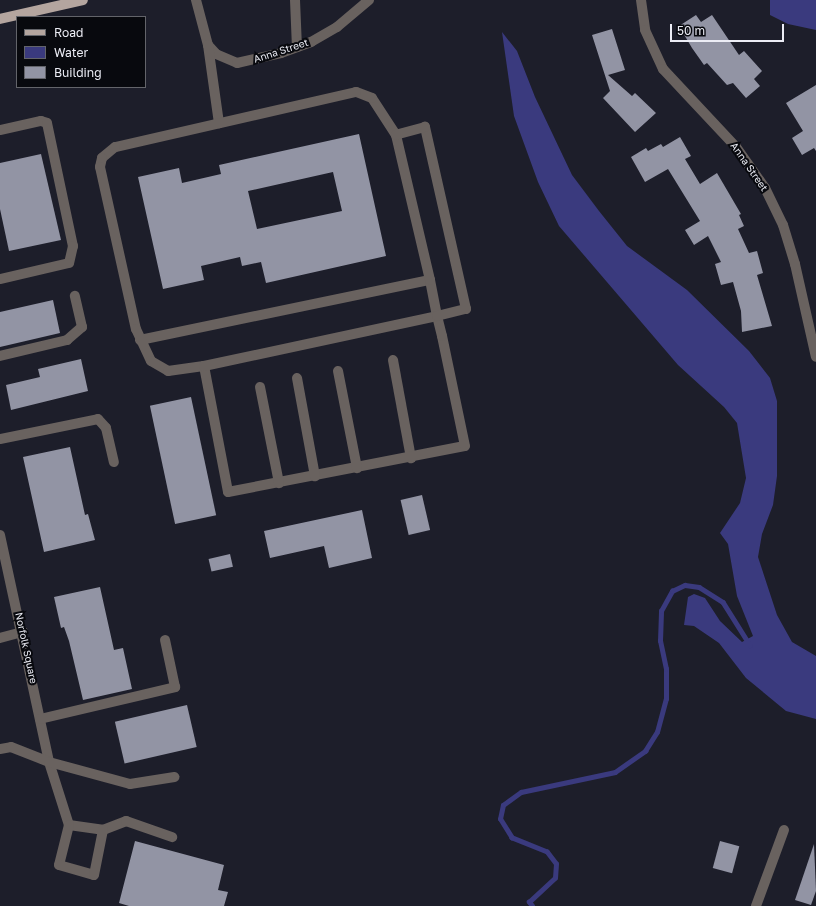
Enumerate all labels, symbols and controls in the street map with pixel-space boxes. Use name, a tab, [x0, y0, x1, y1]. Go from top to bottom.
legend	[16, 16, 146, 88]
scale bar	[672, 16, 786, 42]
text: 50 m	[677, 23, 705, 38]
text: Road	[54, 25, 83, 40]
street label: Anna Street	[252, 37, 310, 65]
text: Water	[54, 45, 88, 60]
text: Building	[54, 65, 102, 80]
street label: Anna Street	[728, 140, 770, 194]
street label: Norfolk Square	[13, 611, 39, 685]

